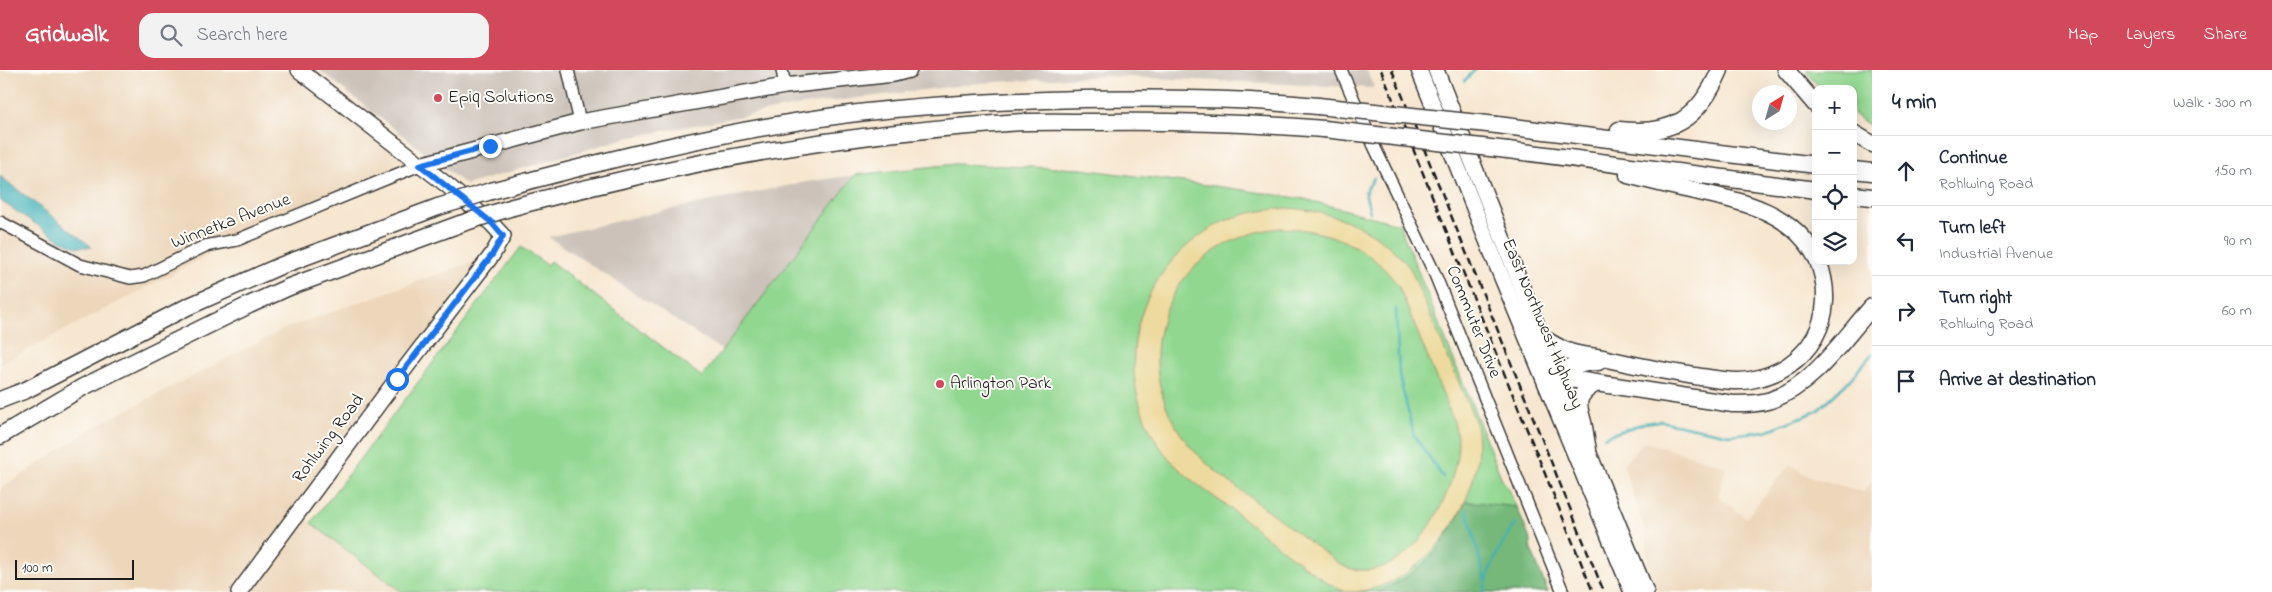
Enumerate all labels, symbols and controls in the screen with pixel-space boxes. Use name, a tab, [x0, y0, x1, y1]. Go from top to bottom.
search box	[139, 13, 489, 58]
text: Gridwalk	[25, 18, 109, 53]
icon: search	[157, 21, 185, 49]
text: Search here	[197, 22, 288, 49]
text: Map	[2068, 22, 2098, 48]
text: Layers	[2126, 22, 2176, 48]
text: Share	[2204, 22, 2247, 48]
place label: Epiq Solutions	[448, 85, 554, 111]
north arrow	[1752, 85, 1797, 130]
map controls	[1812, 85, 1857, 265]
button: +	[1812, 85, 1857, 130]
text: 4 min	[1892, 88, 1936, 118]
text: Walk · 300 m	[2173, 91, 2252, 115]
marker: Epiq Solutions	[432, 92, 444, 104]
button: −	[1812, 130, 1857, 175]
route end	[479, 135, 502, 158]
text: Continue	[1939, 145, 2007, 172]
icon: ahead	[1892, 157, 1920, 185]
text: 150 m	[2214, 159, 2252, 183]
text: Rohlwing Road	[1939, 172, 2033, 196]
button: locate	[1812, 175, 1857, 220]
street label: Winnetka Avenue	[168, 187, 295, 257]
text: Turn left	[1939, 215, 2006, 242]
button: layers	[1812, 220, 1857, 265]
icon: left	[1892, 227, 1920, 255]
text: 90 m	[2224, 229, 2252, 253]
street label: East Northwest Highway	[1493, 235, 1590, 414]
text: Industrial Avenue	[1939, 242, 2053, 266]
street label: Commuter Drive	[1439, 262, 1508, 383]
text: Turn right	[1939, 285, 2012, 312]
icon: right	[1892, 297, 1920, 325]
text: 60 m	[2222, 299, 2252, 323]
text: Rohlwing Road	[1939, 312, 2033, 336]
icon: arrive	[1892, 367, 1920, 395]
text: Arrive at destination	[1939, 367, 2096, 394]
route start	[386, 368, 409, 391]
place label: Arlington Park	[950, 371, 1051, 398]
marker: Arlington Park	[934, 378, 946, 390]
street label: Rohlwing Road	[287, 389, 372, 490]
scale bar	[15, 557, 134, 580]
text: 100 m	[22, 558, 53, 579]

